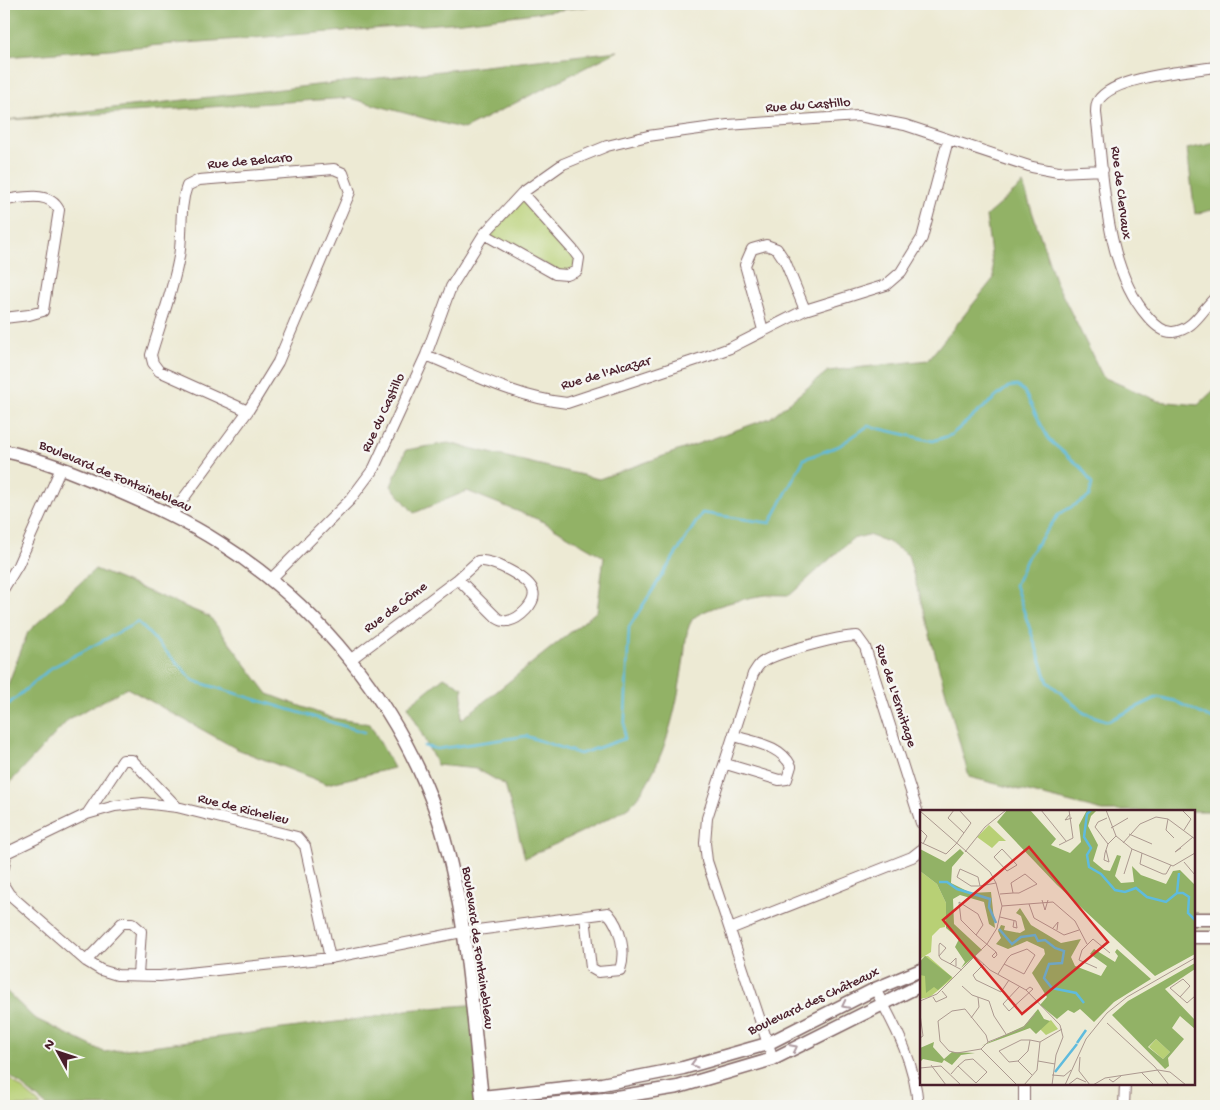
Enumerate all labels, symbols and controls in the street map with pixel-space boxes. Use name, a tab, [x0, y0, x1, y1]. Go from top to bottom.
street label: Rue du Castillo	[765, 95, 851, 117]
street label: Rue de Clervaux	[1106, 145, 1134, 241]
street label: Rue de Belcaro	[207, 150, 293, 174]
street label: Rue de l'Alcazar	[559, 353, 654, 395]
street label: Rue du Castillo	[358, 371, 410, 455]
street label: Boulevard de Fontainebleau	[35, 437, 194, 517]
street label: Rue de Côme	[361, 578, 432, 637]
street label: Rue de L'Ermitage	[870, 642, 920, 750]
street label: Rue de Richelieu	[196, 791, 291, 830]
inset map	[920, 810, 1195, 1085]
street label: Boulevard de Fontainebleau	[457, 865, 497, 1031]
street label: Boulevard des Châteaux	[745, 964, 883, 1040]
one-way arrow	[841, 999, 850, 1009]
north arrow	[32, 1028, 82, 1078]
text: N	[41, 1036, 59, 1054]
one-way arrow	[789, 1044, 798, 1054]
one-way arrow	[691, 1059, 699, 1069]

